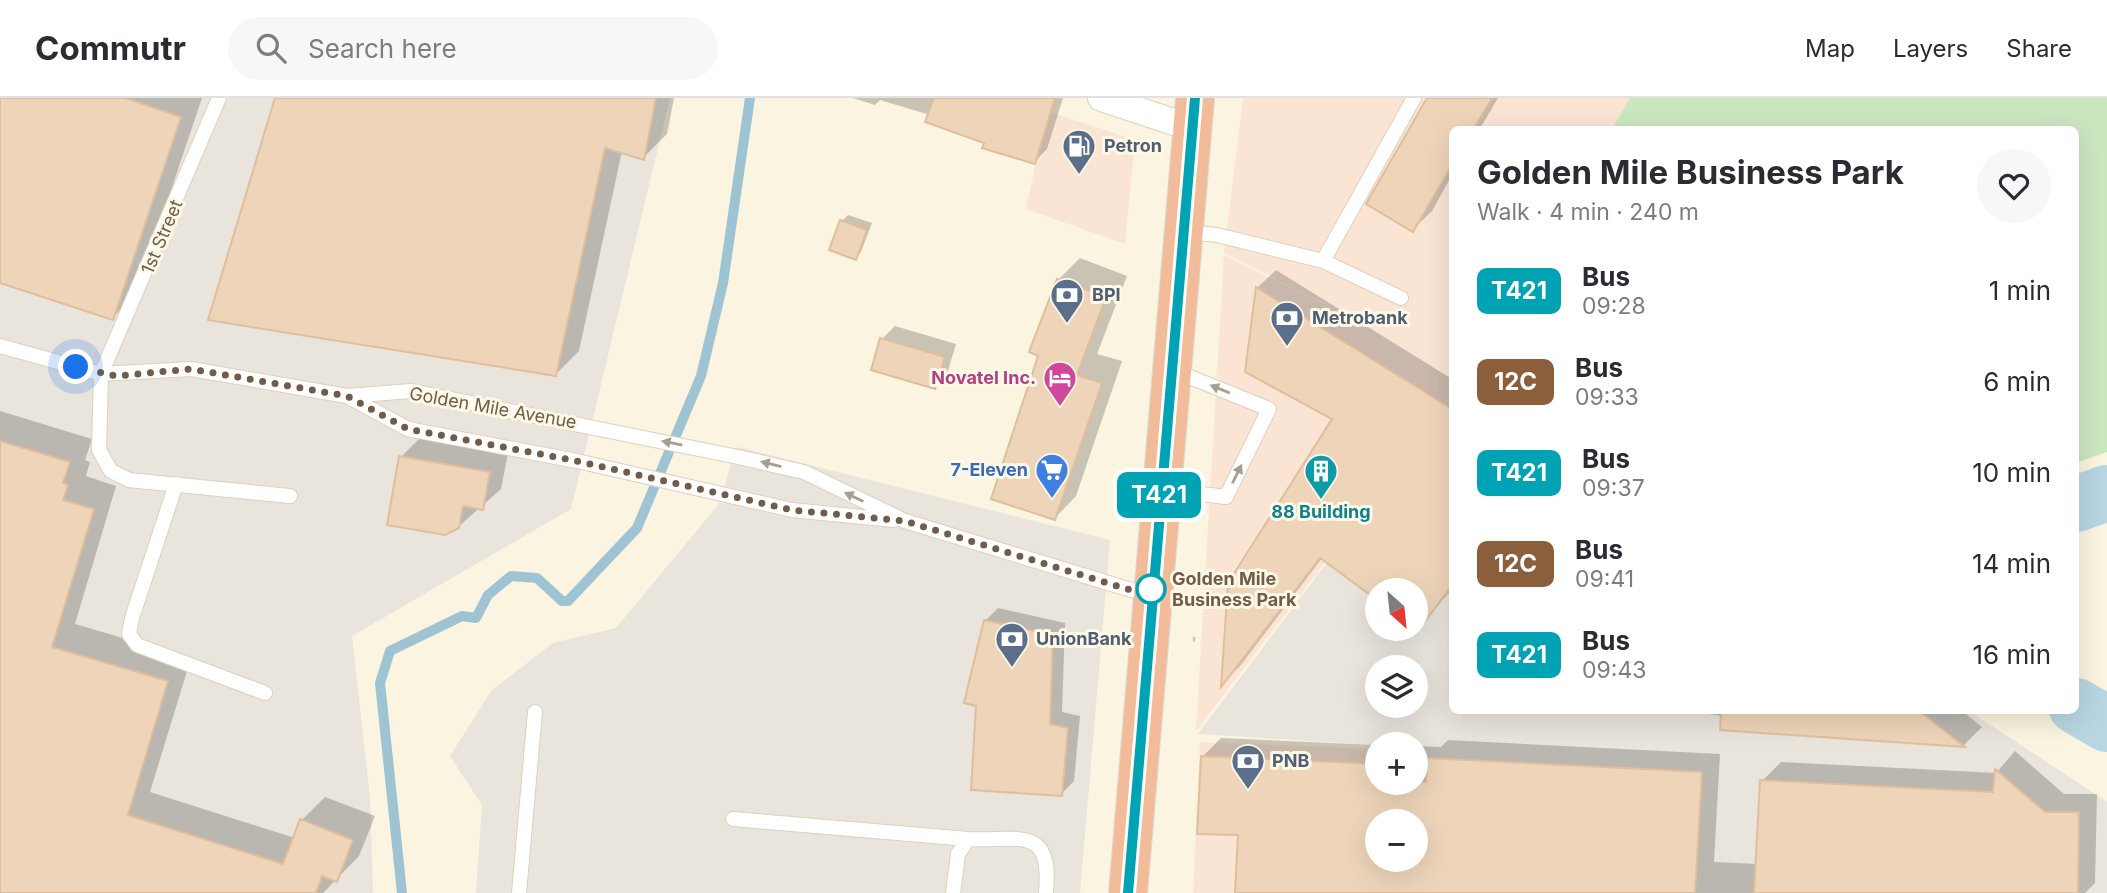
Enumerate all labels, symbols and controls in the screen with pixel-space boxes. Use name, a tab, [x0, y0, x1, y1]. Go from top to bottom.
search box	[228, 17, 718, 80]
text: Commutr	[35, 28, 186, 68]
icon: search	[252, 29, 290, 67]
text: Search here	[308, 33, 457, 64]
text: Map	[1805, 34, 1855, 63]
text: Layers	[1893, 34, 1968, 63]
text: Share	[2006, 34, 2072, 63]
fuel station icon: Petron	[1060, 127, 1098, 176]
place label: Petron	[1104, 135, 1162, 156]
button: heart	[1977, 149, 2051, 223]
text: Golden Mile Business Park	[1477, 152, 1904, 192]
street label: 1st Street	[137, 196, 187, 277]
text: Walk · 4 min · 240 m	[1477, 198, 1699, 226]
text: Bus	[1582, 261, 1630, 292]
text: 1 min	[1989, 275, 2051, 306]
bank icon: BPI	[1048, 276, 1086, 325]
text: T421	[1491, 276, 1547, 305]
place label: BPI	[1092, 284, 1121, 305]
text: 09:28	[1582, 292, 1646, 320]
bank icon: Metrobank	[1268, 299, 1306, 348]
place label: Metrobank	[1312, 307, 1408, 328]
your location	[58, 349, 93, 384]
text: Bus	[1575, 352, 1623, 383]
hotel icon: Novatel Inc.	[1041, 359, 1079, 408]
text: 6 min	[1983, 366, 2051, 397]
place label: Novatel Inc.	[931, 367, 1036, 388]
text: 12C	[1494, 367, 1537, 396]
street label: Golden Mile Avenue	[408, 382, 578, 433]
one-way arrow	[1209, 383, 1230, 394]
text: 09:33	[1575, 383, 1639, 411]
one-way arrow	[661, 437, 683, 448]
text: Bus	[1582, 443, 1630, 474]
supermarket icon: 7-Eleven	[1033, 451, 1071, 500]
building icon: 88 Building	[1302, 452, 1340, 501]
text: 10 min	[1972, 457, 2051, 488]
one-way arrow	[760, 458, 782, 469]
text: T421	[1491, 458, 1547, 487]
place label: 7-Eleven	[951, 459, 1028, 480]
one-way arrow	[1232, 464, 1243, 484]
line badge: T421	[1110, 472, 1208, 518]
text: 09:37	[1582, 474, 1645, 502]
text: T421	[1131, 480, 1187, 509]
one-way arrow	[844, 491, 864, 502]
place label: 88 Building	[1271, 501, 1371, 522]
text: Bus	[1575, 534, 1623, 565]
text: 14 min	[1972, 548, 2051, 579]
text: 12C	[1494, 549, 1537, 578]
text: 09:41	[1575, 565, 1634, 593]
place label: Golden Mile Business Park	[1172, 568, 1297, 610]
marker: Golden Mile Business Park	[1136, 574, 1166, 604]
north arrow	[1365, 578, 1428, 640]
map controls	[1365, 578, 1428, 872]
bank icon: UnionBank	[993, 620, 1031, 669]
text: Bus	[1582, 625, 1630, 656]
place label: UnionBank	[1036, 628, 1132, 649]
text: 16 min	[1973, 639, 2051, 670]
text: T421	[1491, 640, 1547, 669]
button: layers	[1365, 655, 1428, 718]
text: 09:43	[1582, 656, 1647, 684]
button: +	[1365, 732, 1428, 795]
bank icon: PNB	[1229, 742, 1267, 791]
place label: PNB	[1272, 750, 1309, 771]
button: −	[1365, 809, 1428, 872]

